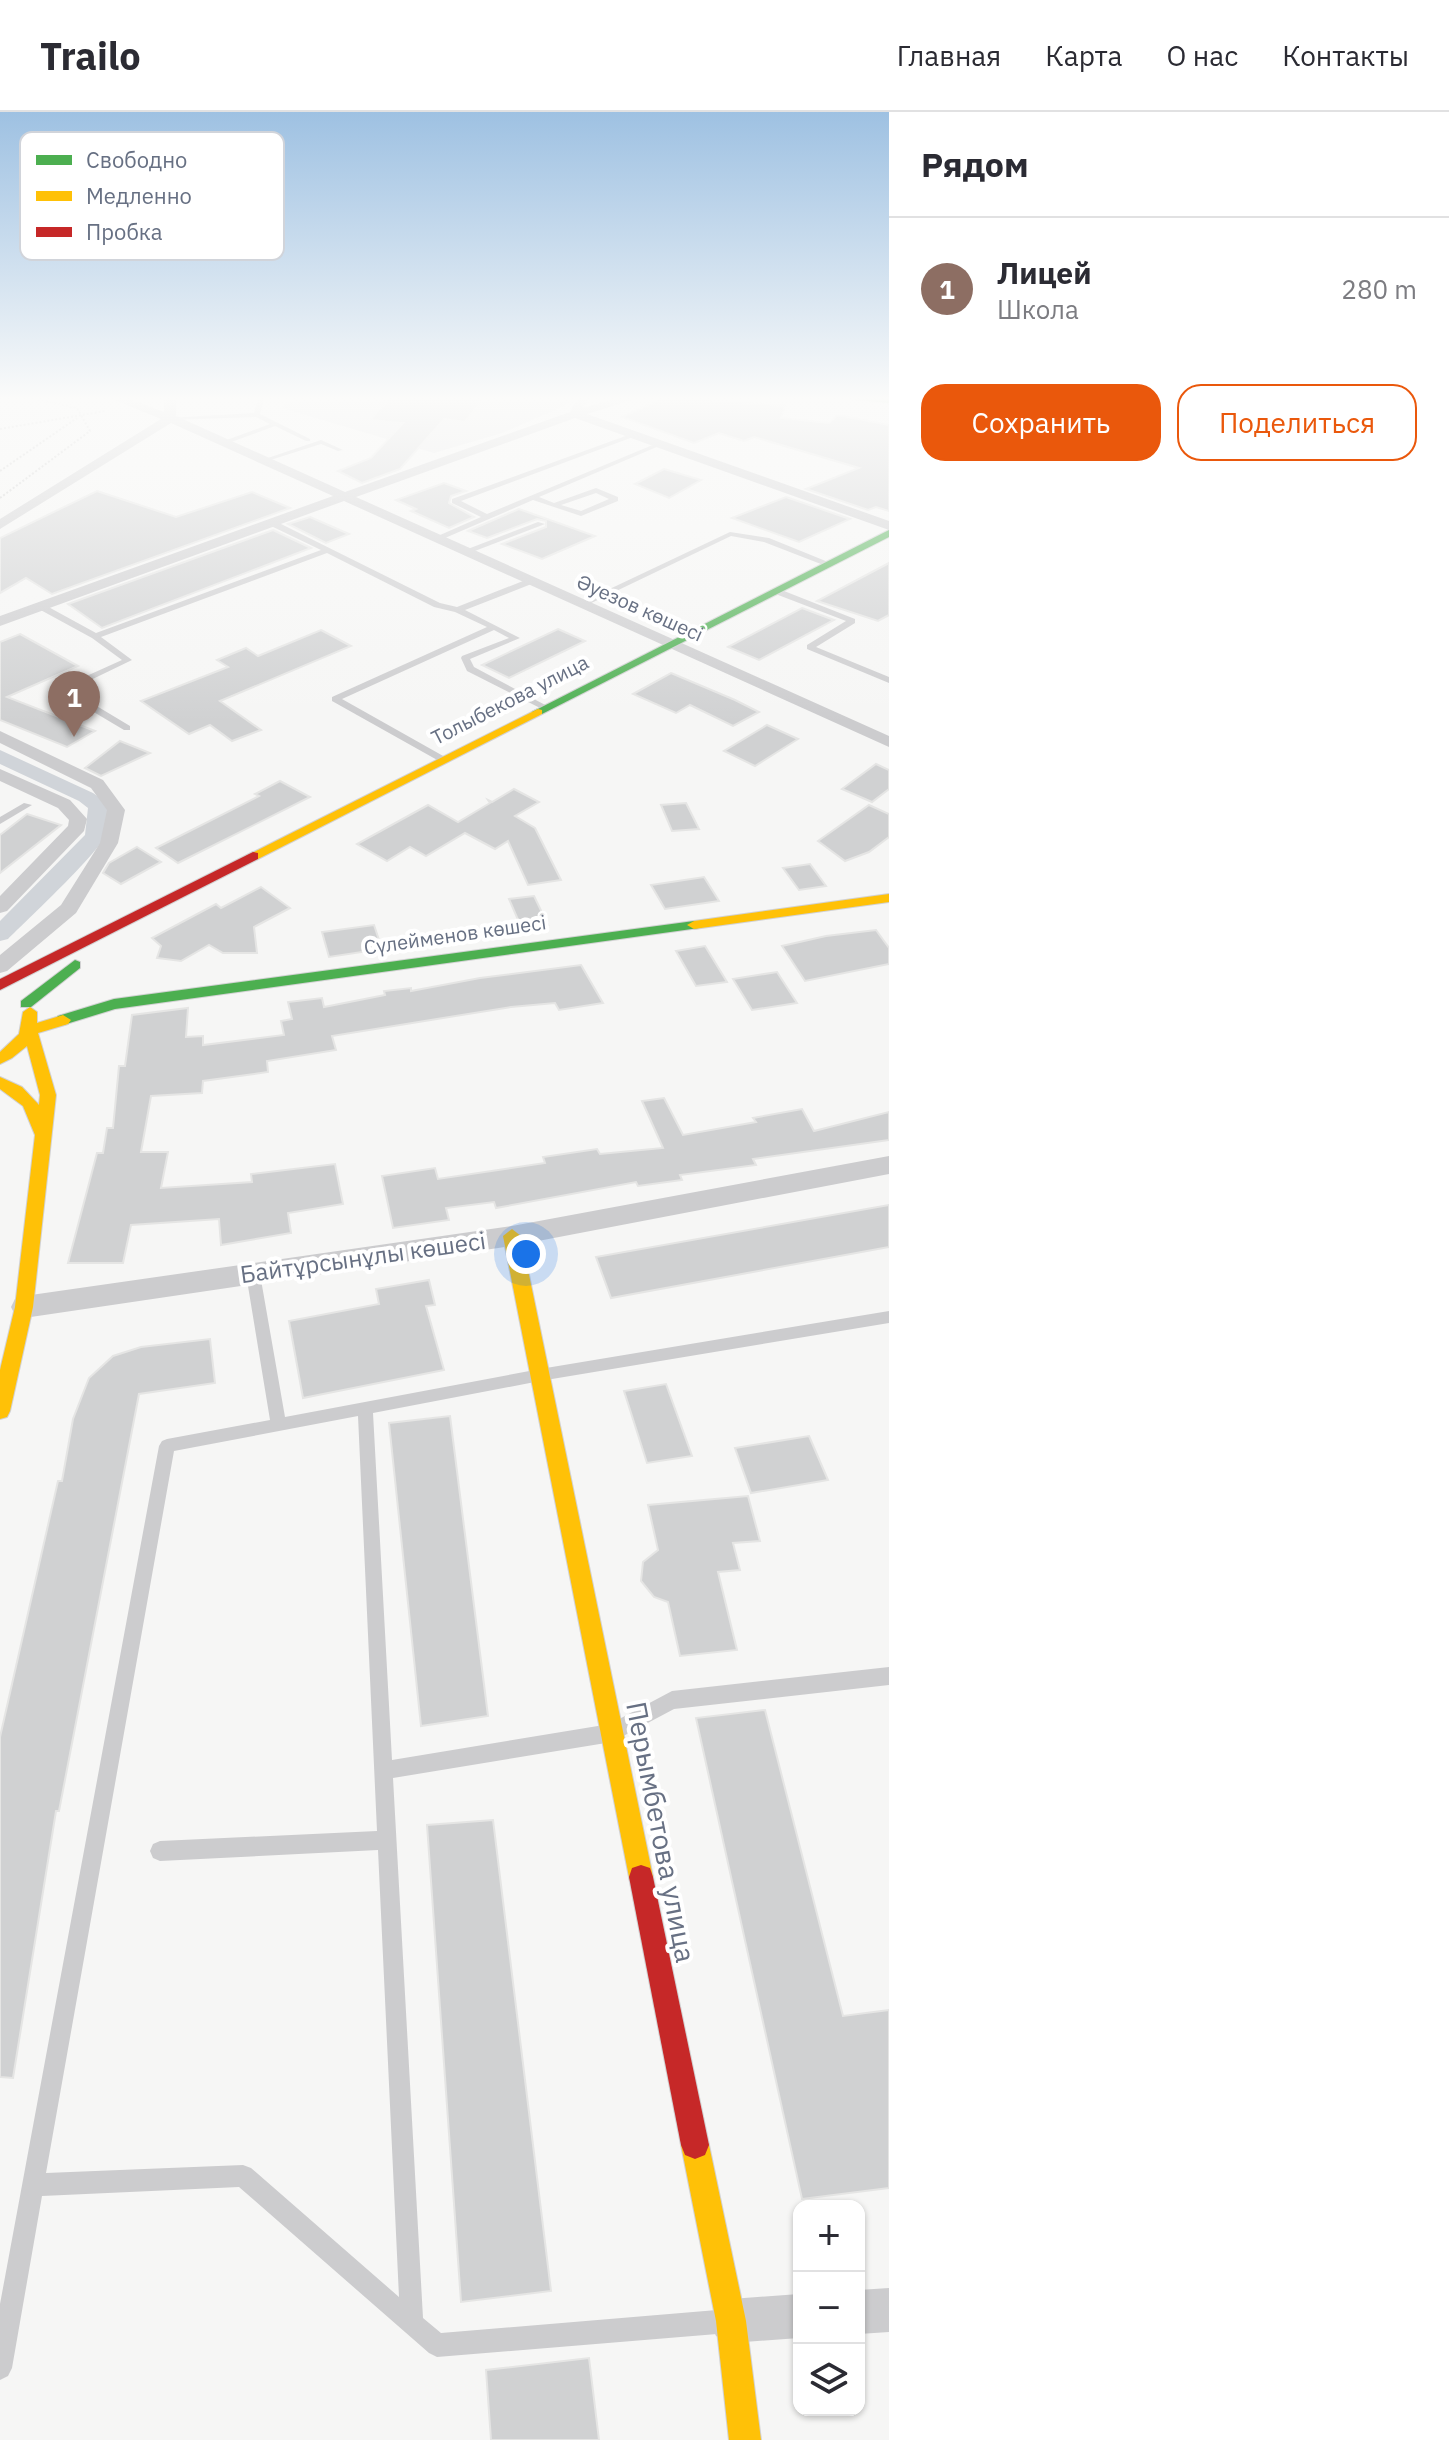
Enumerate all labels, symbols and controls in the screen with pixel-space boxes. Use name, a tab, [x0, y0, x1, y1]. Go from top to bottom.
text: Trailo	[40, 31, 141, 80]
text: Главная	[897, 37, 1001, 74]
text: Карта	[1045, 37, 1122, 74]
text: О нас	[1166, 37, 1238, 74]
text: Контакты	[1282, 37, 1409, 74]
legend	[20, 132, 284, 260]
text: Рядом	[921, 142, 1029, 186]
text: Свободно	[86, 145, 187, 174]
text: Медленно	[86, 181, 192, 210]
text: Пробка	[86, 217, 163, 246]
text: Лицей	[997, 253, 1092, 292]
text: 1	[939, 272, 955, 306]
text: 280 m	[1341, 272, 1417, 306]
text: Школа	[997, 292, 1079, 326]
button: Сохранить	[921, 384, 1161, 461]
button: Поделиться	[1177, 384, 1417, 461]
street label: Әуезов көшесі	[573, 568, 708, 647]
street label: Толыбекова улица	[427, 648, 593, 751]
pin: 1	[48, 671, 100, 737]
street label: Сүлейменов көшесі	[362, 908, 548, 961]
street label: Байтұрсынұлы көшесі	[238, 1224, 488, 1290]
your location	[506, 1234, 546, 1274]
street label: Перымбетова улица	[618, 1698, 705, 1965]
map controls	[793, 2200, 865, 2416]
button: +	[793, 2200, 865, 2272]
button: −	[793, 2272, 865, 2344]
button: layers	[793, 2344, 865, 2416]

